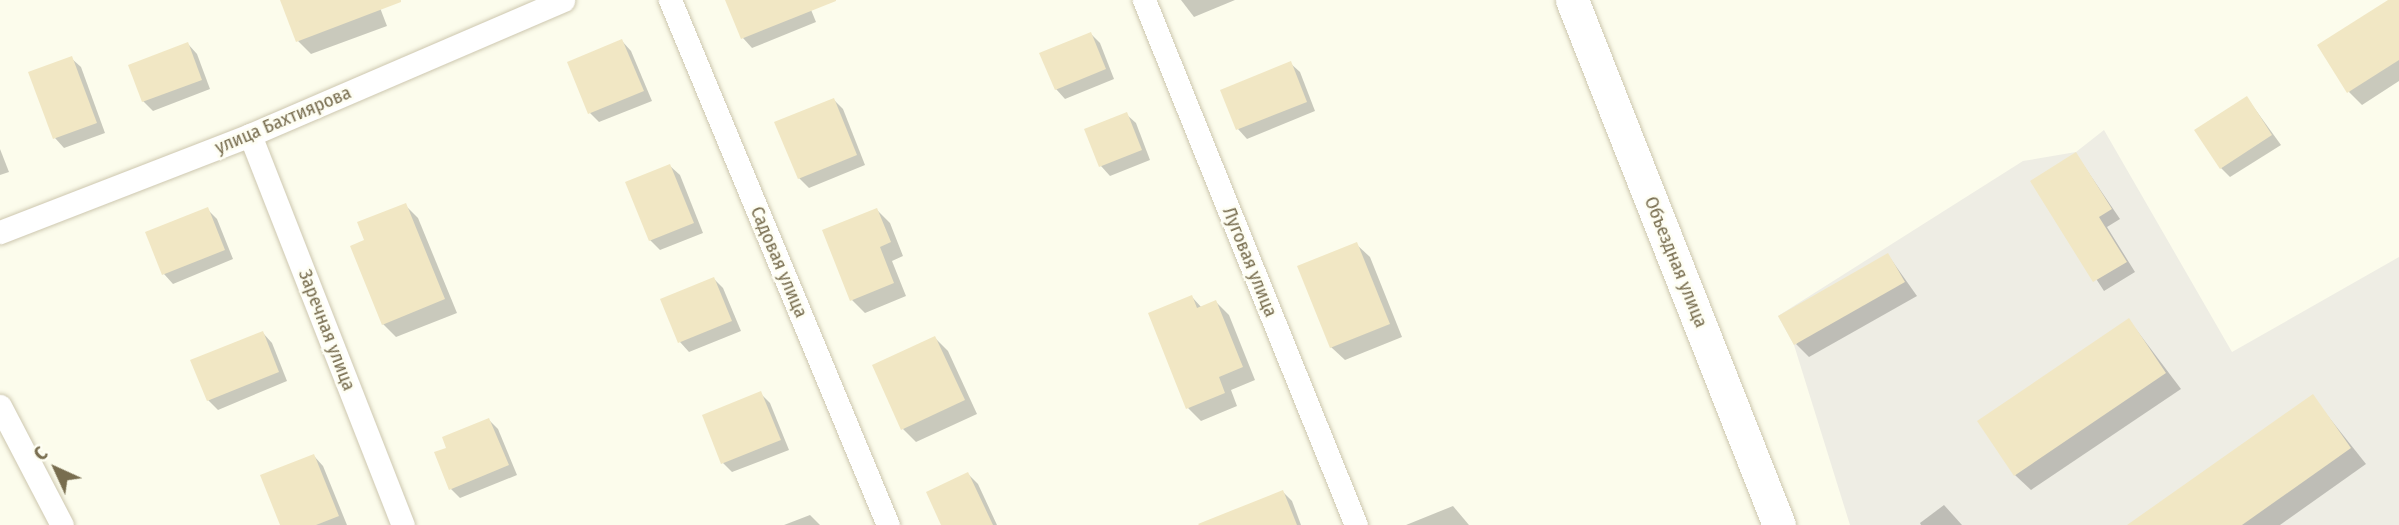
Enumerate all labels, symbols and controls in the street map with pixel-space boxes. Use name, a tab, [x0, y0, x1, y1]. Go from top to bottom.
street label: улица Бахтиярова	[211, 81, 355, 159]
street label: Объездная улица	[1639, 193, 1713, 331]
street label: Садовая улица	[745, 203, 813, 321]
street label: Луговая улица	[1218, 204, 1282, 320]
street label: Заречная улица	[293, 266, 361, 394]
north arrow	[21, 434, 91, 504]
text: С	[29, 442, 52, 465]

